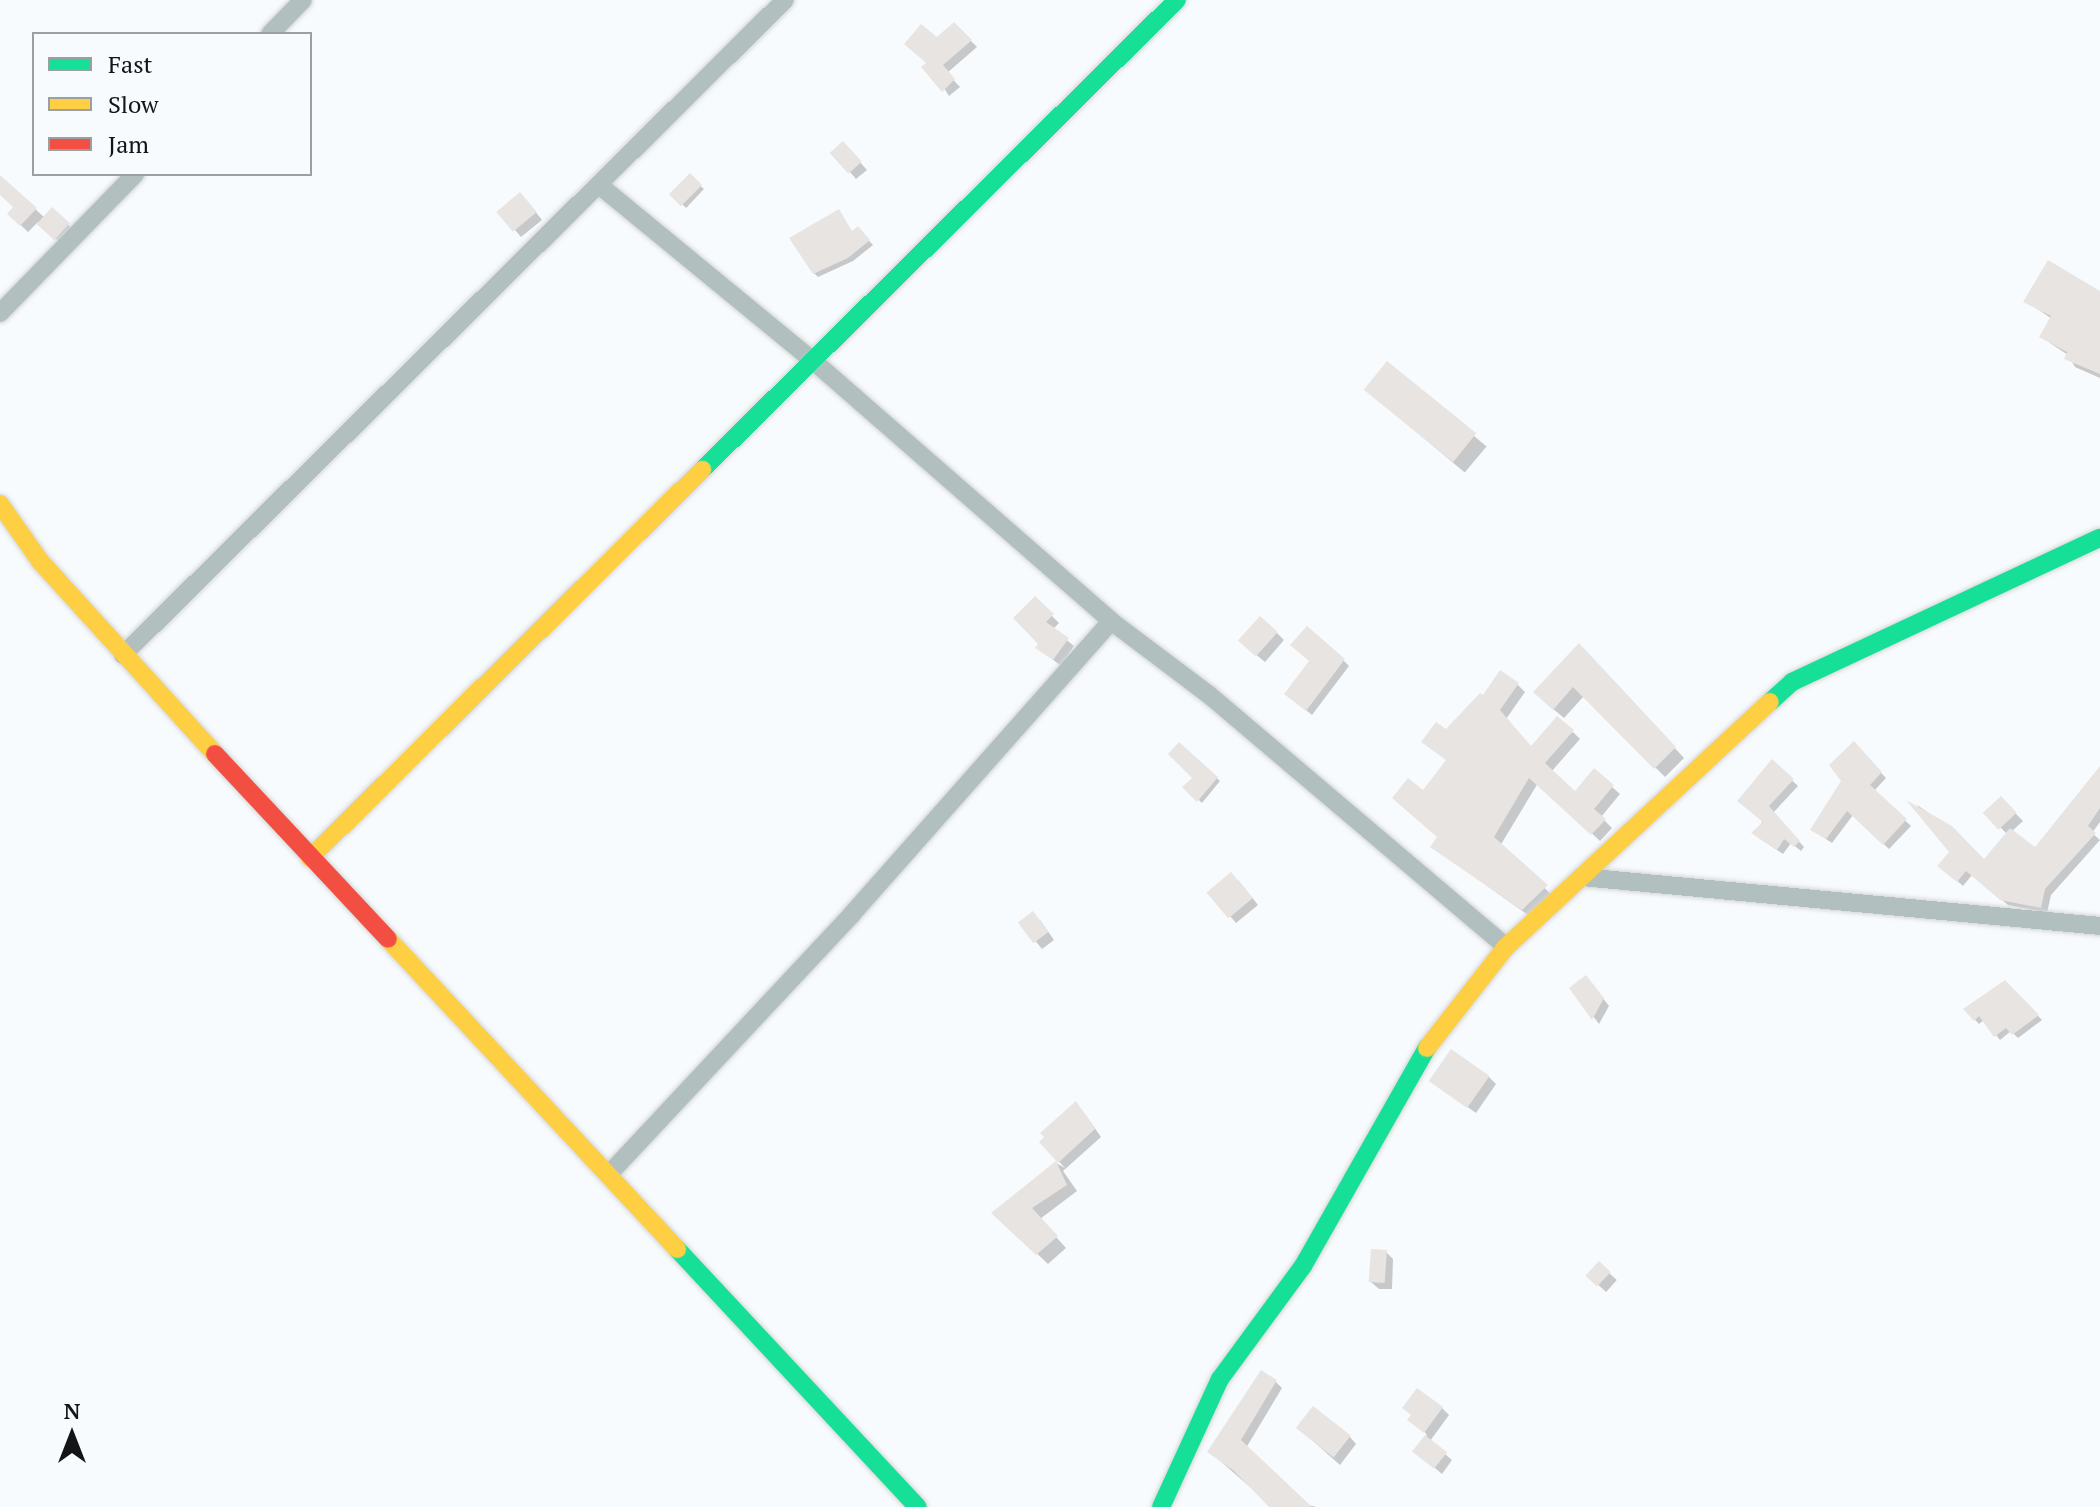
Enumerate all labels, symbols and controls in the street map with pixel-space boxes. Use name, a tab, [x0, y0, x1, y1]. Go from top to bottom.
legend	[32, 32, 312, 176]
text: Fast	[108, 48, 152, 80]
text: Slow	[108, 88, 159, 120]
text: Jam	[108, 128, 149, 160]
north arrow	[32, 1395, 112, 1475]
text: N	[64, 1396, 80, 1425]

